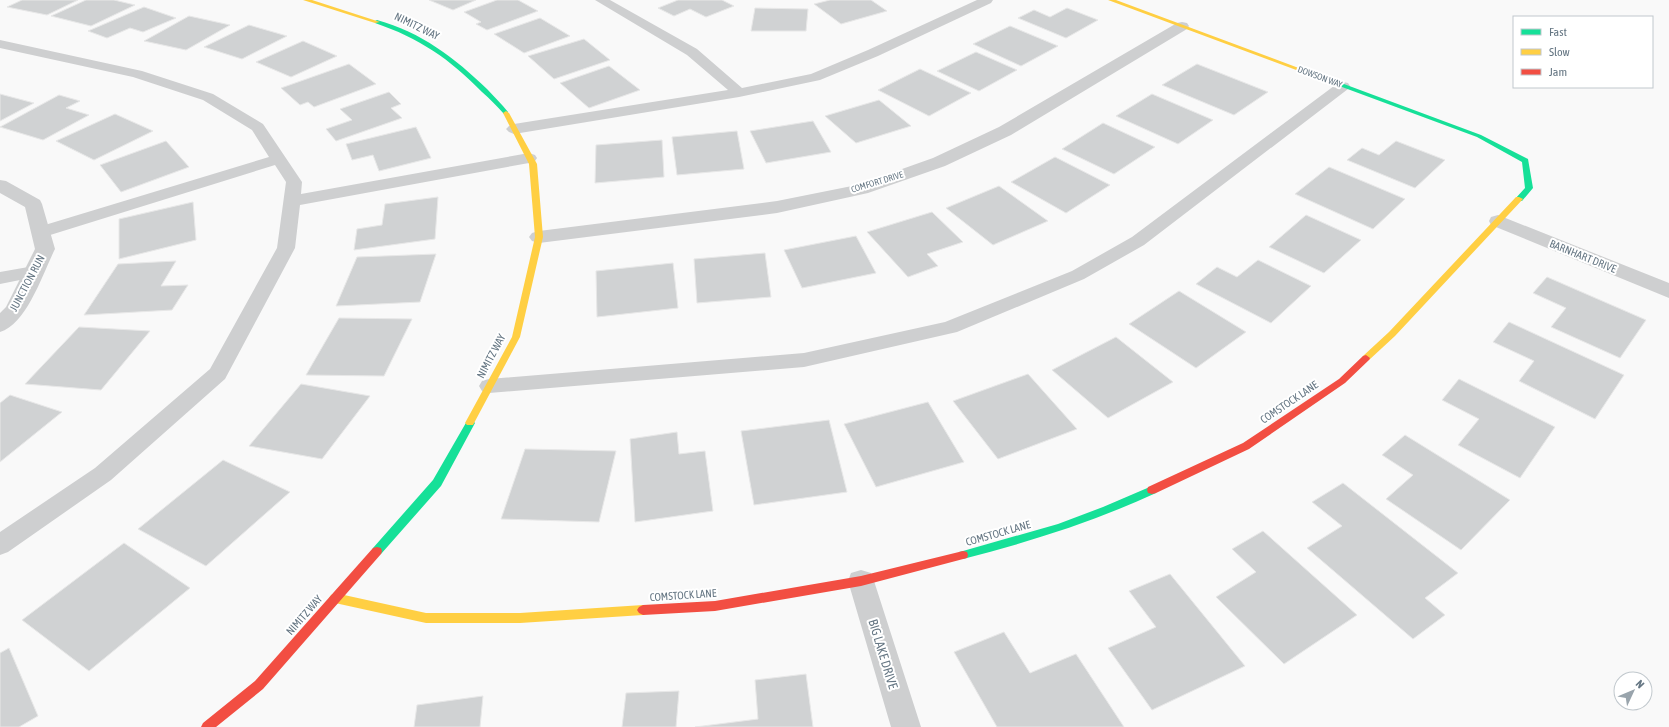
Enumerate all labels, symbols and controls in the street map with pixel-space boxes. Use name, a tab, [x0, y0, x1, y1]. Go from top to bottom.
street label: NIMITZ WAY	[393, 10, 441, 42]
legend	[1513, 16, 1653, 88]
text: Fast	[1549, 25, 1567, 39]
text: Slow	[1549, 45, 1570, 59]
street label: DOWSON WAY	[1296, 64, 1344, 90]
text: Jam	[1549, 65, 1567, 79]
street label: COMFORT DRIVE	[850, 169, 904, 195]
street label: BARNHART DRIVE	[1548, 237, 1618, 275]
street label: JUNCTION RUN	[7, 253, 47, 313]
street label: NIMITZ WAY	[474, 332, 508, 380]
street label: COMSTOCK LANE	[1258, 378, 1320, 426]
street label: COMSTOCK LANE	[964, 518, 1032, 548]
street label: COMSTOCK LANE	[649, 587, 717, 603]
street label: NIMITZ WAY	[284, 593, 324, 637]
street label: BIG LAKE DRIVE	[865, 617, 901, 691]
north arrow	[1613, 671, 1653, 711]
text: N	[1634, 678, 1647, 691]

